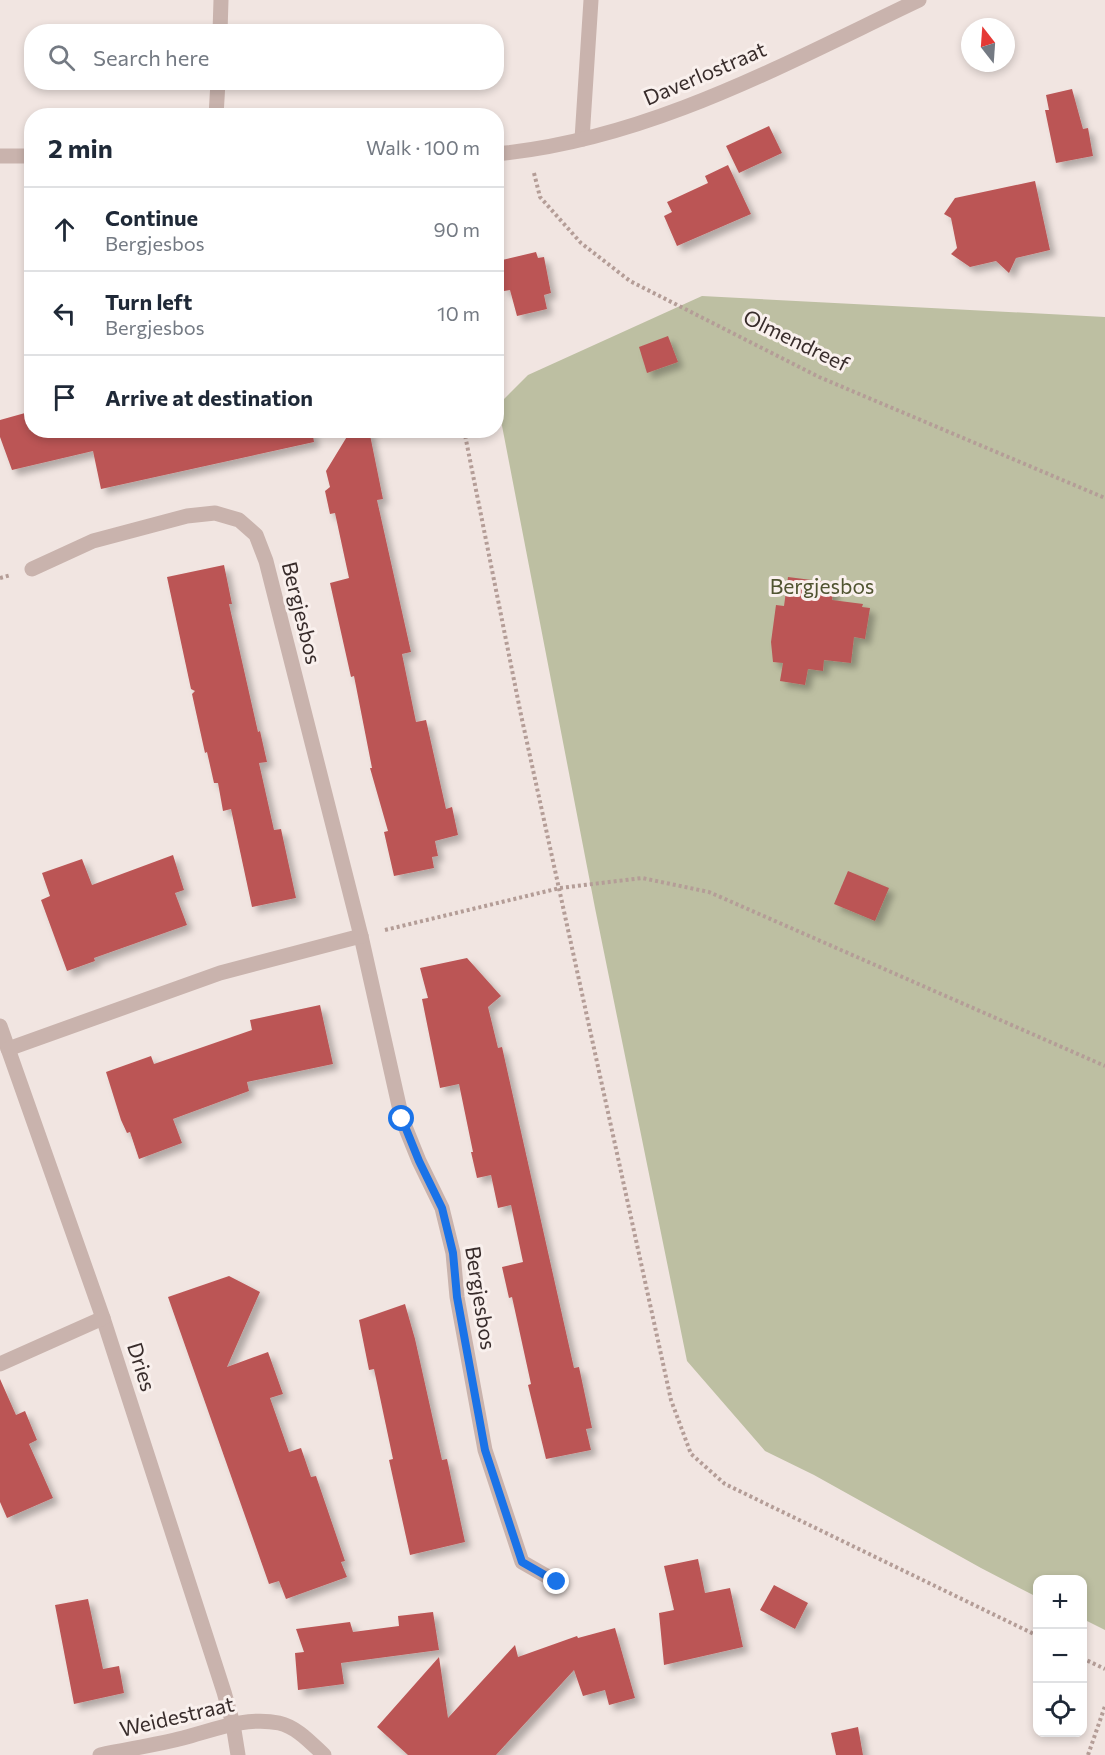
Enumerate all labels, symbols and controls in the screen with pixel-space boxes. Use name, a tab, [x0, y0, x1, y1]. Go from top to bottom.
north arrow	[961, 18, 1015, 72]
search box	[24, 24, 504, 90]
street label: Daverlostraat	[639, 36, 769, 110]
icon: search	[45, 41, 78, 74]
text: Search here	[93, 44, 209, 71]
text: 2 min	[48, 132, 113, 163]
text: Walk · 100 m	[366, 135, 480, 159]
text: Continue	[105, 204, 198, 231]
icon: ahead	[48, 213, 81, 246]
text: 90 m	[434, 217, 480, 241]
text: Bergjesbos	[105, 231, 205, 255]
text: Turn left	[105, 288, 192, 315]
icon: left	[48, 297, 81, 330]
text: 10 m	[437, 301, 480, 325]
street label: Olmendreef	[740, 303, 854, 376]
text: Bergjesbos	[105, 315, 205, 339]
icon: arrive	[48, 381, 81, 414]
text: Arrive at destination	[105, 384, 313, 411]
street label: Bergjesbos	[278, 559, 327, 666]
park label: Bergjesbos	[770, 573, 874, 598]
route start	[388, 1105, 414, 1131]
street label: Bergjesbos	[461, 1244, 502, 1351]
street label: Dries	[123, 1339, 162, 1394]
route end	[543, 1568, 569, 1594]
map controls	[1033, 1575, 1087, 1737]
button: +	[1033, 1575, 1087, 1629]
button: −	[1033, 1629, 1087, 1683]
button: locate	[1033, 1683, 1087, 1737]
street label: Weidestraat	[117, 1690, 236, 1741]

